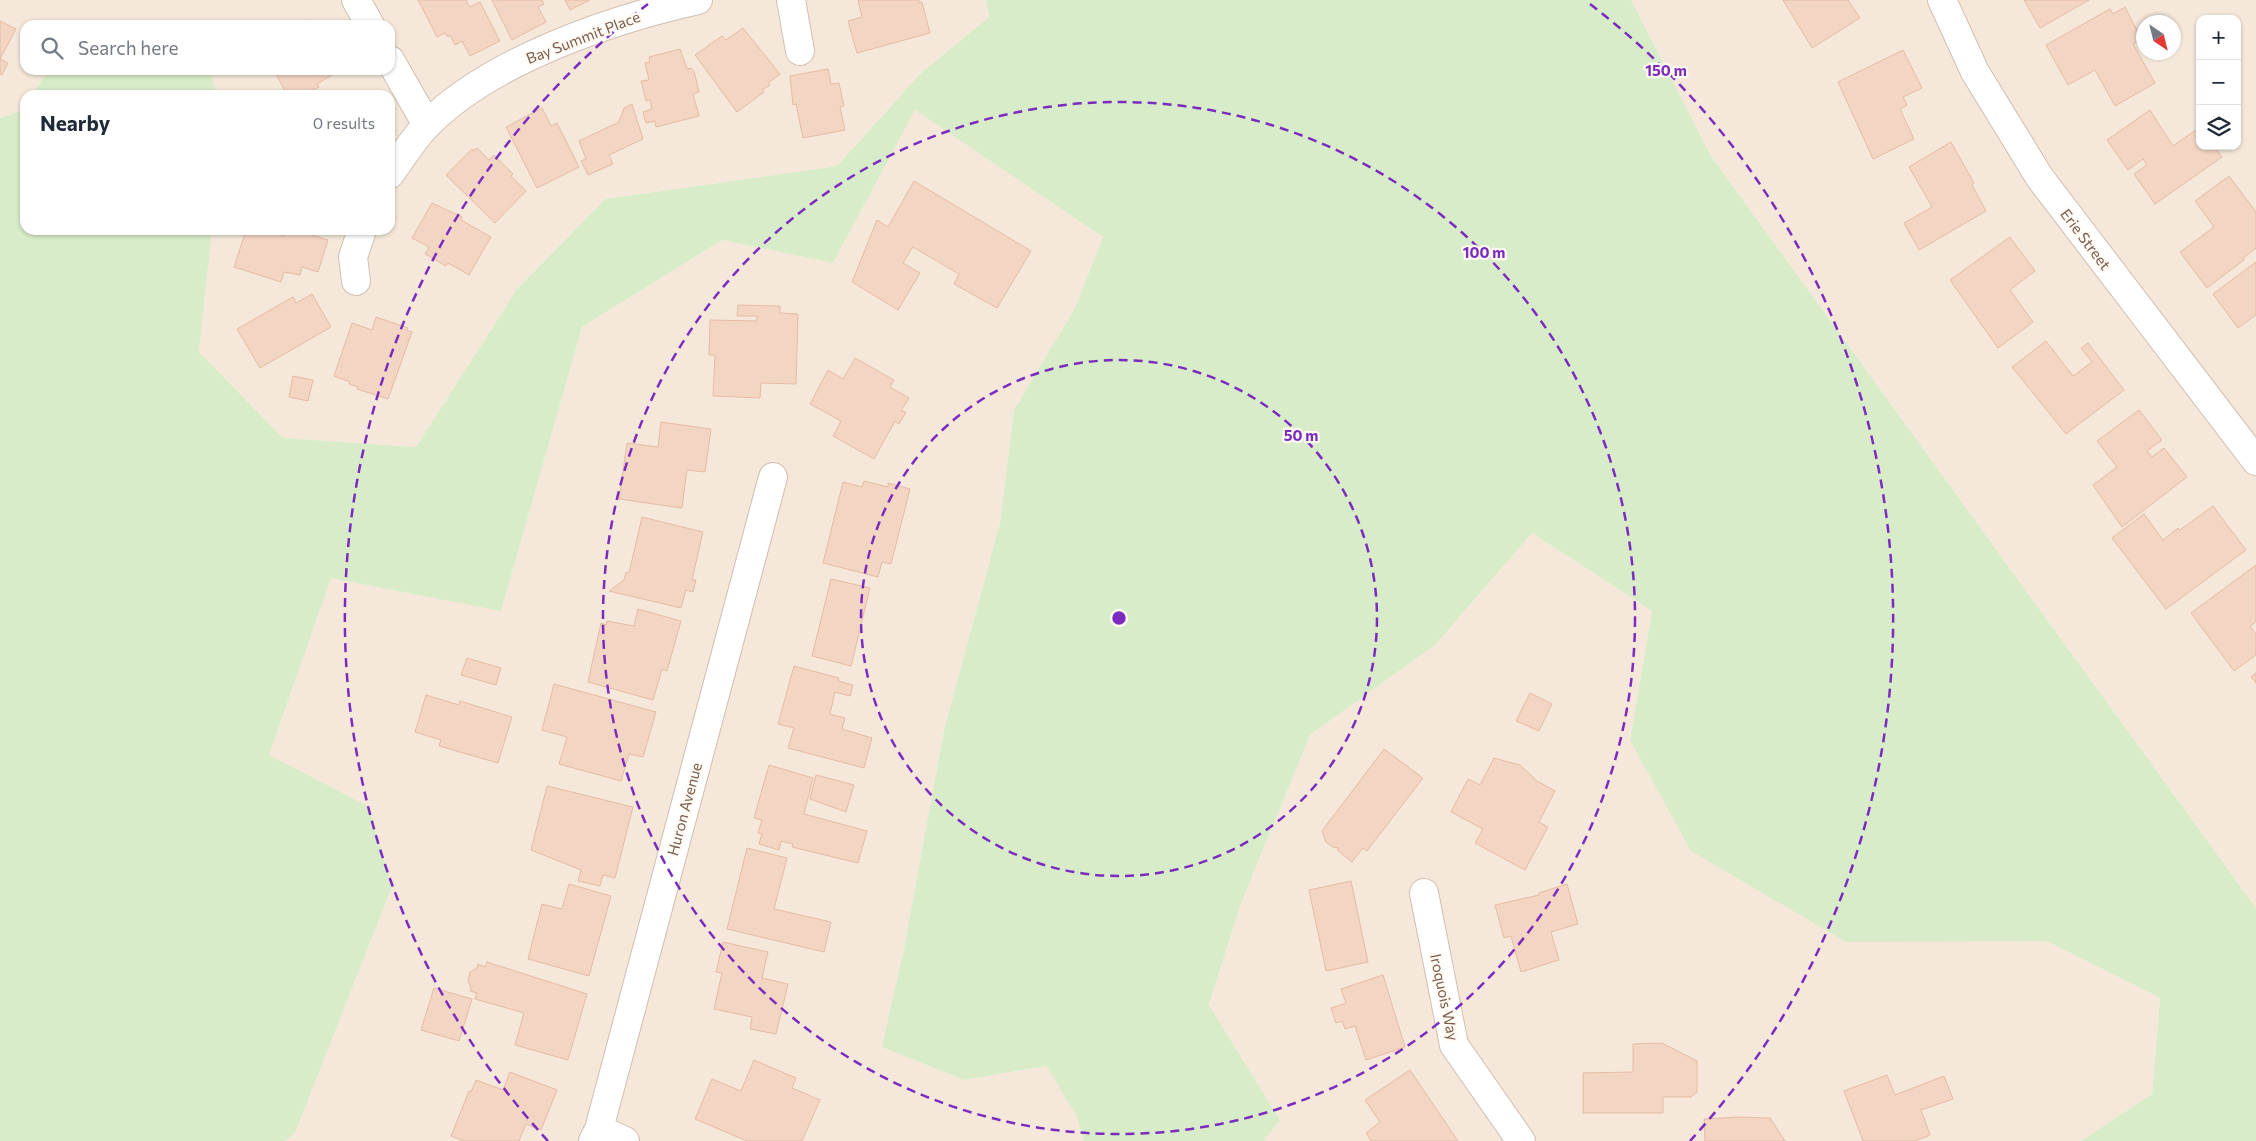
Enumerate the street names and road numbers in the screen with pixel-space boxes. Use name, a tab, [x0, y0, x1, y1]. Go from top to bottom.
street label: Bay Summit Place	[523, 7, 643, 67]
street label: Erie Street	[2057, 205, 2115, 273]
street label: Huron Avenue	[663, 760, 705, 858]
street label: Iroquois Way	[1427, 952, 1463, 1042]

